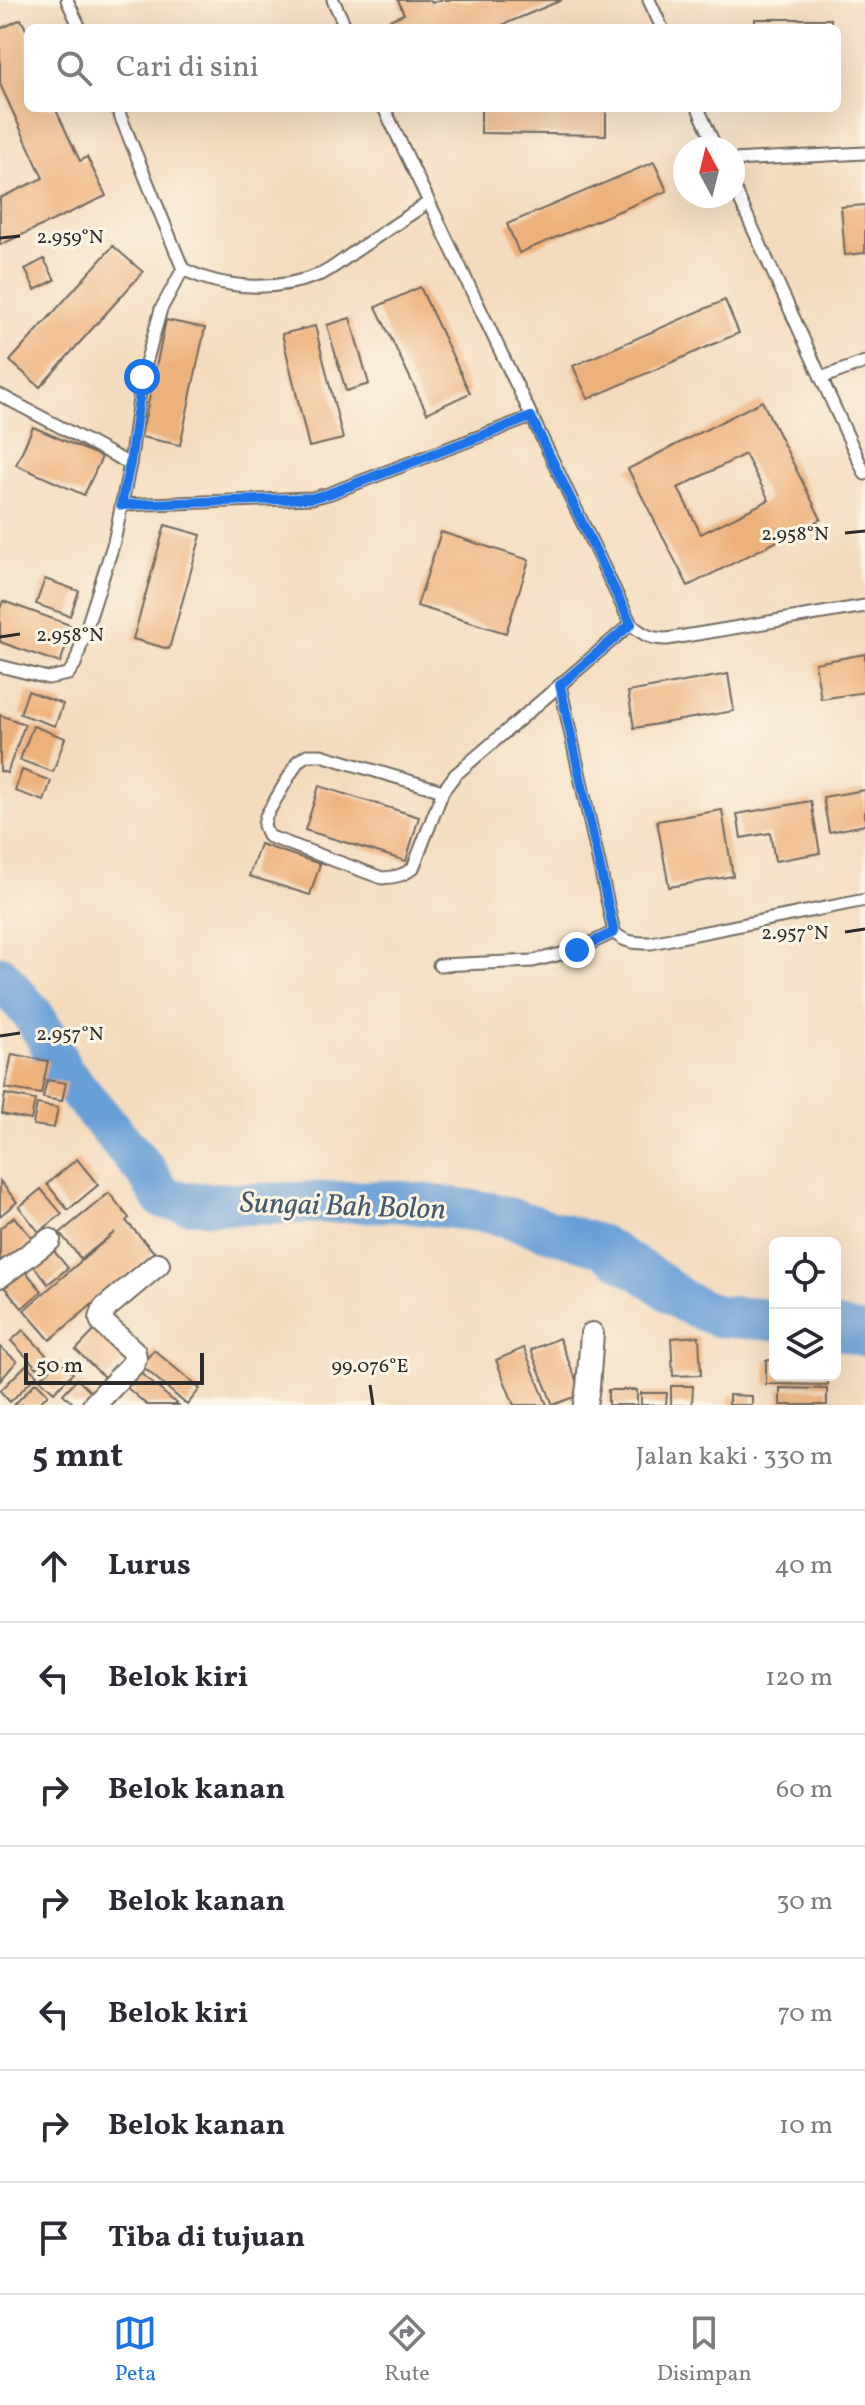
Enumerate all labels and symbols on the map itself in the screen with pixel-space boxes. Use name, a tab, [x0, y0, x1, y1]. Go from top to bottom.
north arrow	[673, 136, 745, 208]
text: 2.959°N	[36, 224, 104, 252]
route start	[124, 359, 160, 395]
text: 2.958°N	[761, 521, 829, 549]
text: 2.958°N	[36, 622, 104, 650]
text: 2.957°N	[761, 920, 829, 948]
route end	[559, 932, 595, 968]
text: 2.957°N	[36, 1021, 104, 1049]
water label: Sungai Bah Bolon	[239, 1182, 447, 1232]
scale bar	[24, 1349, 204, 1385]
text: 99.076°E	[331, 1353, 409, 1381]

